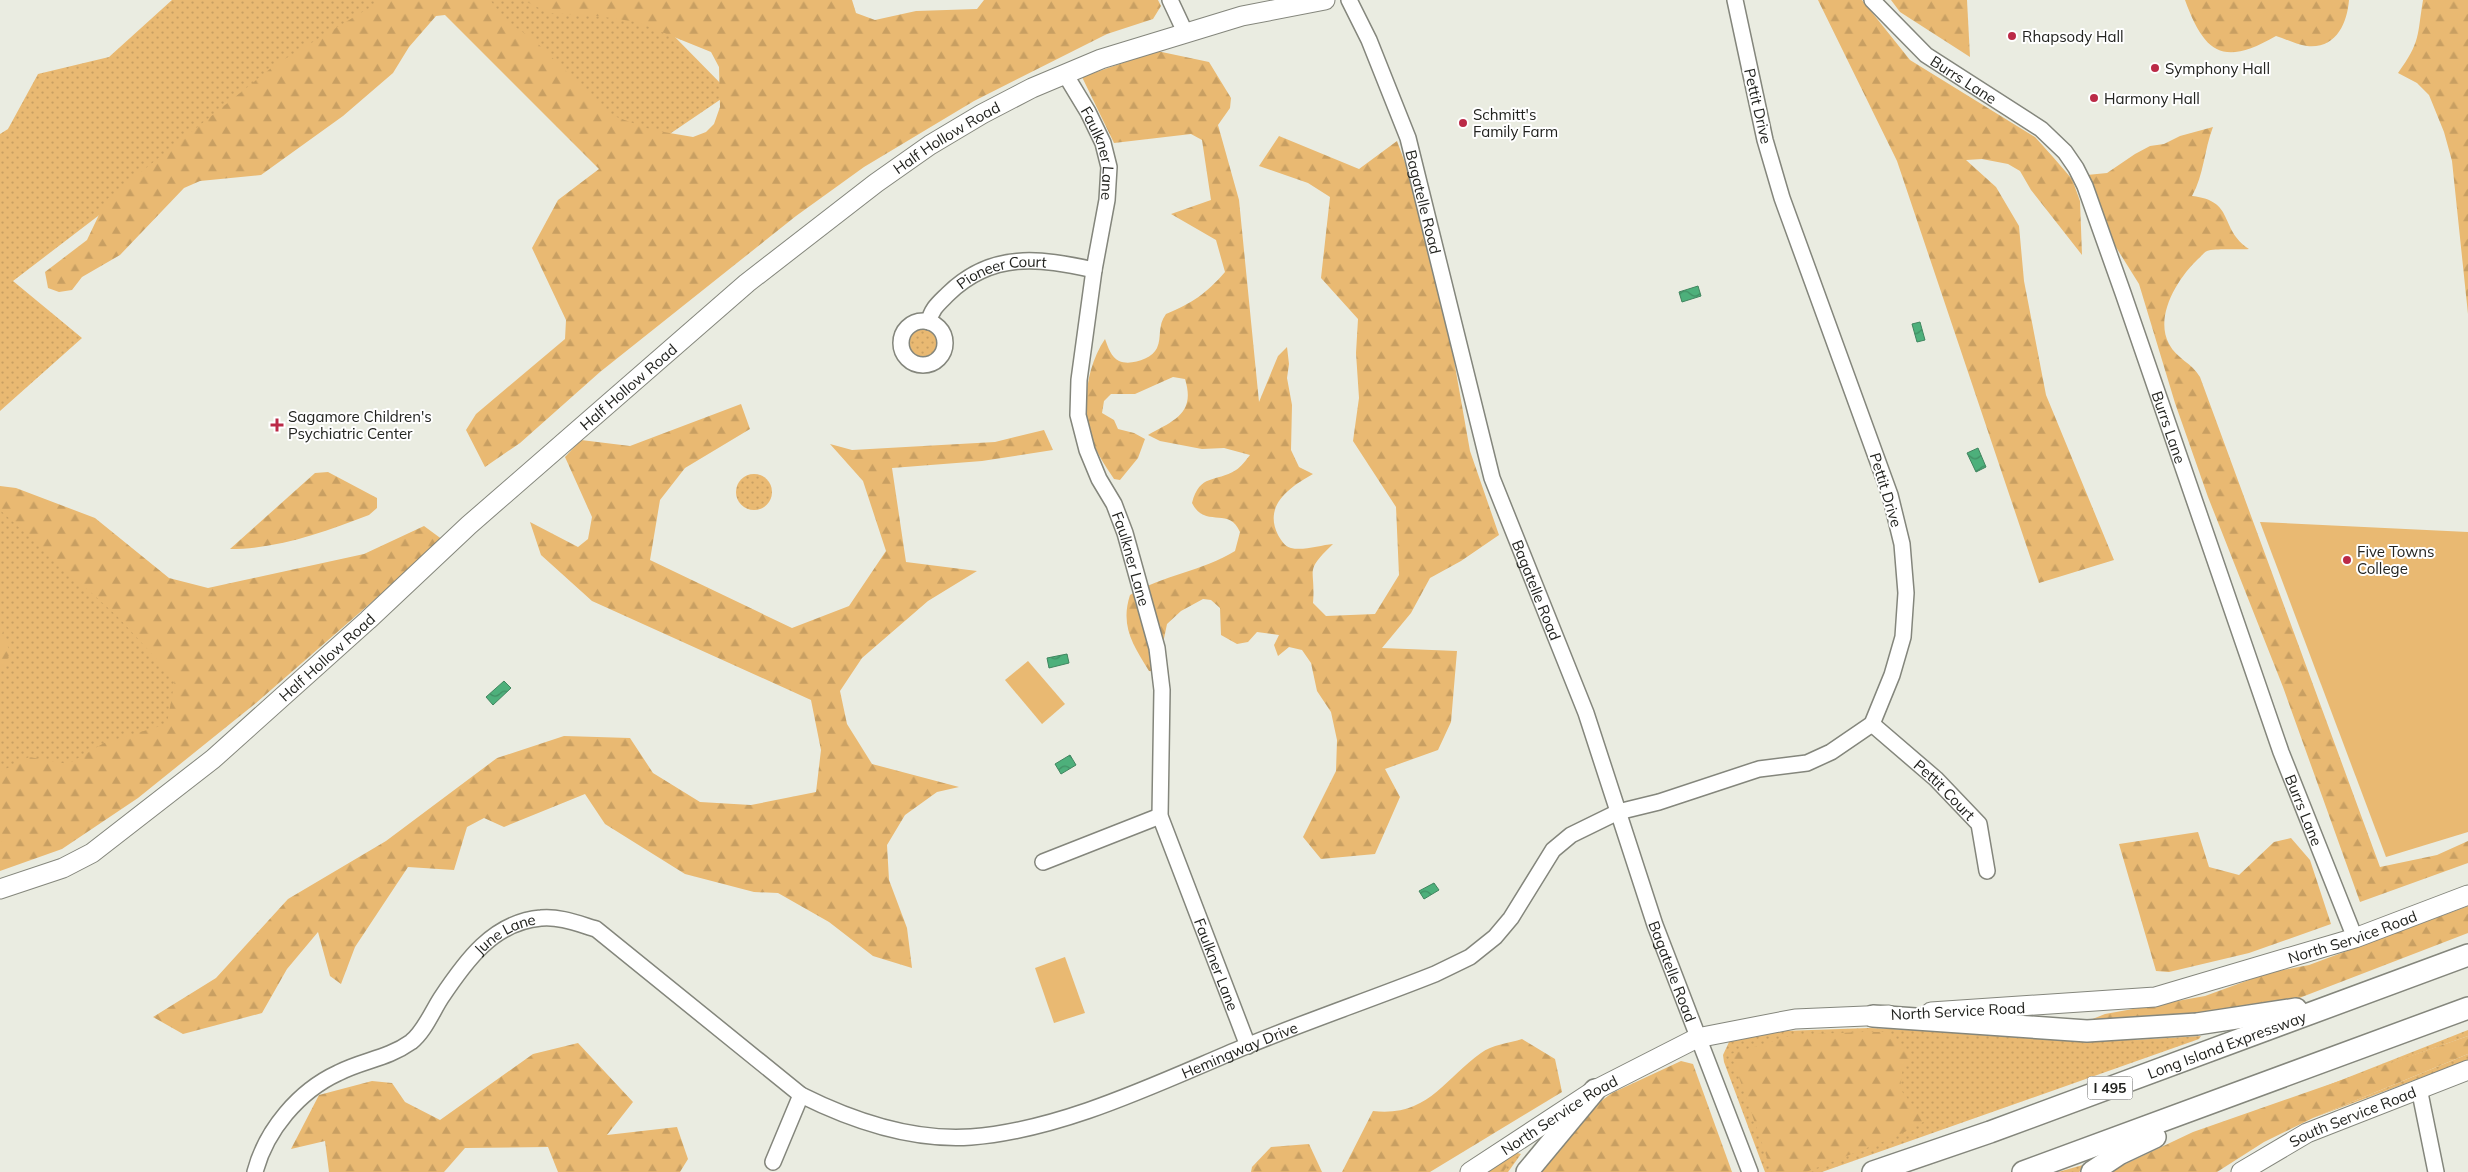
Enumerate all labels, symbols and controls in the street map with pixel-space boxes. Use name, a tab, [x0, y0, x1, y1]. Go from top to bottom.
place label: Rhapsody Hall	[2022, 27, 2124, 46]
marker: Rhapsody Hall	[2006, 30, 2018, 42]
street label: Burrs Lane	[1927, 51, 2001, 108]
place label: Symphony Hall	[2165, 59, 2270, 78]
marker: Symphony Hall	[2149, 62, 2161, 74]
street label: Pettit Drive	[1740, 66, 1776, 146]
place label: Harmony Hall	[2104, 89, 2200, 108]
marker: Harmony Hall	[2088, 92, 2100, 104]
street label: Half Hollow Road	[889, 97, 1003, 178]
street label: Faulkner Lane	[1077, 103, 1119, 201]
place label: Schmitt's Family Farm	[1473, 105, 1558, 141]
marker: Schmitt's Family Farm	[1457, 117, 1469, 129]
street label: Bagatelle Road	[1402, 148, 1446, 256]
street label: Pioneer Court	[952, 251, 1048, 293]
street label: Half Hollow Road	[576, 339, 681, 434]
street label: Burrs Lane	[2148, 388, 2190, 466]
place label: Sagamore Children's Psychiatric Center	[288, 407, 432, 443]
marker: Sagamore Children's Psychiatric Center	[270, 418, 284, 432]
street label: Pettit Drive	[1866, 450, 1906, 530]
street label: Faulkner Lane	[1108, 509, 1154, 608]
street label: Bagatelle Road	[1508, 537, 1565, 643]
place label: Five Towns College	[2357, 542, 2435, 578]
marker: Five Towns College	[2341, 554, 2353, 566]
street label: Half Hollow Road	[275, 609, 379, 705]
street label: Pettit Court	[1910, 755, 1979, 824]
street label: Burrs Lane	[2281, 772, 2327, 848]
street label: North Service Road	[2286, 906, 2419, 967]
street label: June Lane	[470, 909, 537, 958]
street label: Faulkner Lane	[1190, 915, 1243, 1013]
street label: Bagatelle Road	[1645, 918, 1701, 1024]
street label: North Service Road	[1890, 998, 2026, 1024]
street label: Long Island Expressway	[2145, 1006, 2309, 1082]
street label: Hemingway Drive	[1178, 1017, 1300, 1082]
street label: North Service Road	[1497, 1071, 1621, 1159]
road number: I 495	[2088, 1076, 2132, 1100]
street label: South Service Road	[2285, 1082, 2419, 1151]

